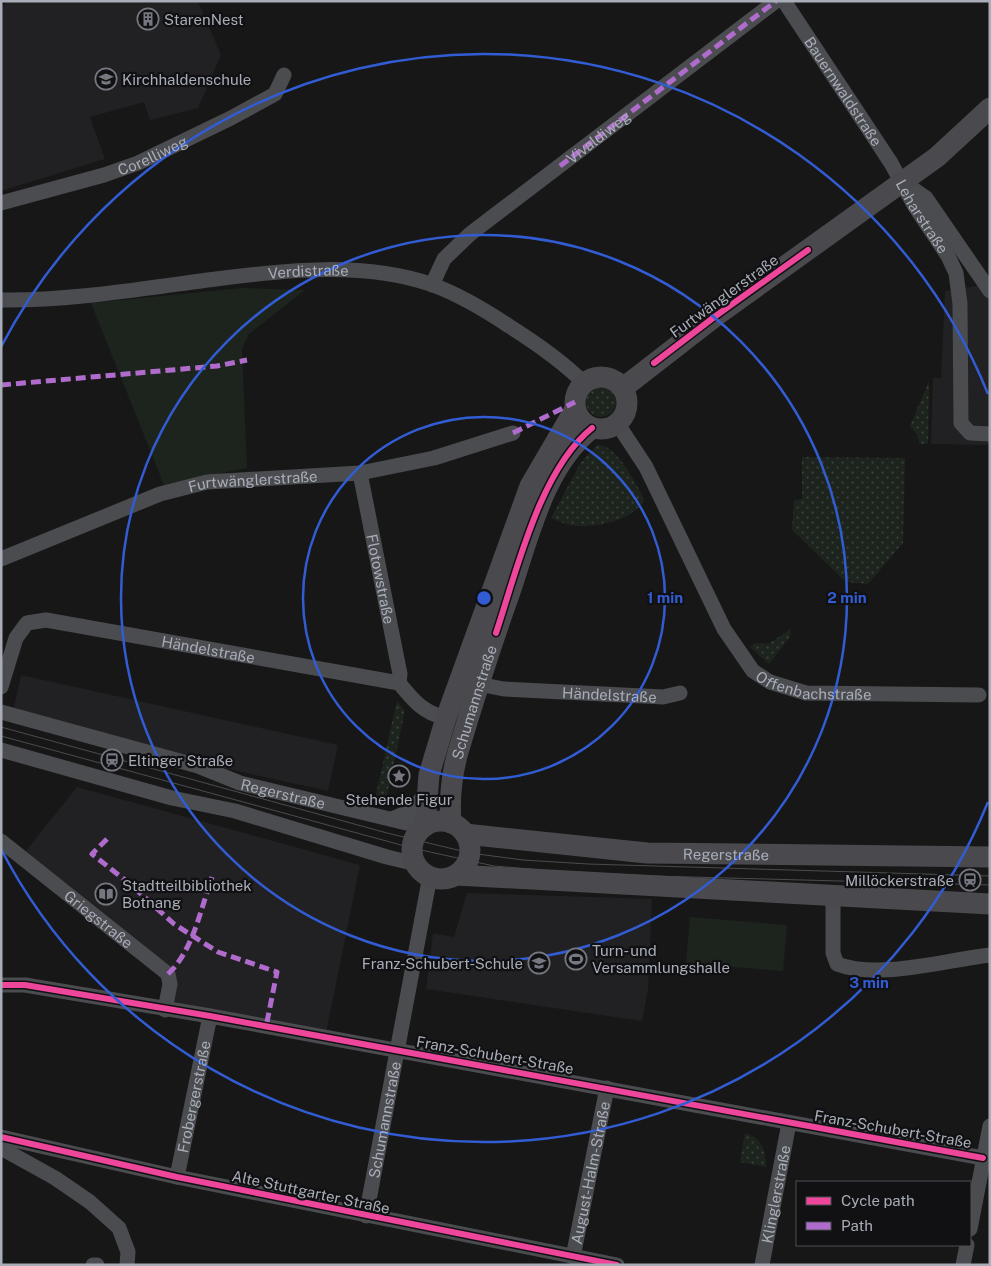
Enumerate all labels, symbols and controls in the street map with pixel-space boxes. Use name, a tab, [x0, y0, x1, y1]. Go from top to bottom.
building icon: StarenNest	[136, 7, 160, 31]
place label: StarenNest	[164, 11, 244, 28]
street label: Bauernwaldstraße	[801, 33, 886, 149]
school or university icon: Kirchhaldenschule	[94, 67, 118, 91]
place label: Kirchhaldenschule	[122, 71, 251, 88]
street label: Vivaldiweg	[563, 107, 633, 167]
street label: Corelliweg	[115, 132, 190, 178]
street label: Leharstraße	[893, 176, 952, 256]
street label: Furtwänglerstraße	[666, 251, 782, 341]
street label: Verdistraße	[267, 261, 349, 281]
street label: Furtwänglerstraße	[186, 467, 318, 495]
street label: Flotowstraße	[364, 532, 398, 625]
centre of rings	[475, 589, 493, 607]
text: 1 min	[647, 589, 683, 606]
text: 2 min	[827, 589, 867, 606]
street label: Händelstraße	[160, 632, 256, 666]
street label: Schumannstraße	[448, 643, 499, 761]
street label: Offenbachstraße	[753, 667, 872, 702]
street label: Händelstraße	[562, 683, 657, 705]
station icon: Eltinger Straße	[100, 748, 124, 772]
place label: Eltinger Straße	[128, 752, 233, 769]
place icon: Stehende Figur	[387, 764, 411, 788]
street label: Regerstraße	[239, 775, 327, 812]
place label: Stehende Figur	[345, 791, 453, 808]
street label: Regerstraße	[683, 845, 769, 863]
station icon: Millöckerstraße	[958, 868, 982, 892]
place label: Millöckerstraße	[845, 872, 954, 889]
place label: Stadtteilbibliothek Botnang	[122, 877, 252, 911]
library icon: Stadtteilbibliothek Botnang	[94, 882, 118, 906]
street label: Griegstraße	[61, 886, 136, 951]
place label: Turn- und Versammlungshalle	[592, 942, 730, 976]
sports icon: Turn- und Versammlungshalle	[564, 947, 588, 971]
school or university icon: Franz-Schubert-Schule	[527, 951, 551, 975]
place label: Franz-Schubert-Schule	[362, 955, 523, 972]
text: 3 min	[849, 974, 889, 991]
street label: Franz-Schubert-Straße	[415, 1033, 575, 1077]
street label: Frobergerstraße	[174, 1039, 213, 1154]
street label: Schumannstraße	[365, 1060, 403, 1180]
street label: August-Halm-Straße	[567, 1100, 613, 1245]
street label: Franz-Schubert-Straße	[813, 1107, 973, 1151]
street label: Klinglerstraße	[758, 1144, 793, 1245]
street label: Alte Stuttgarter Straße	[230, 1167, 392, 1217]
legend	[796, 1181, 971, 1246]
text: Cycle path	[841, 1192, 915, 1209]
text: Path	[841, 1217, 873, 1234]

